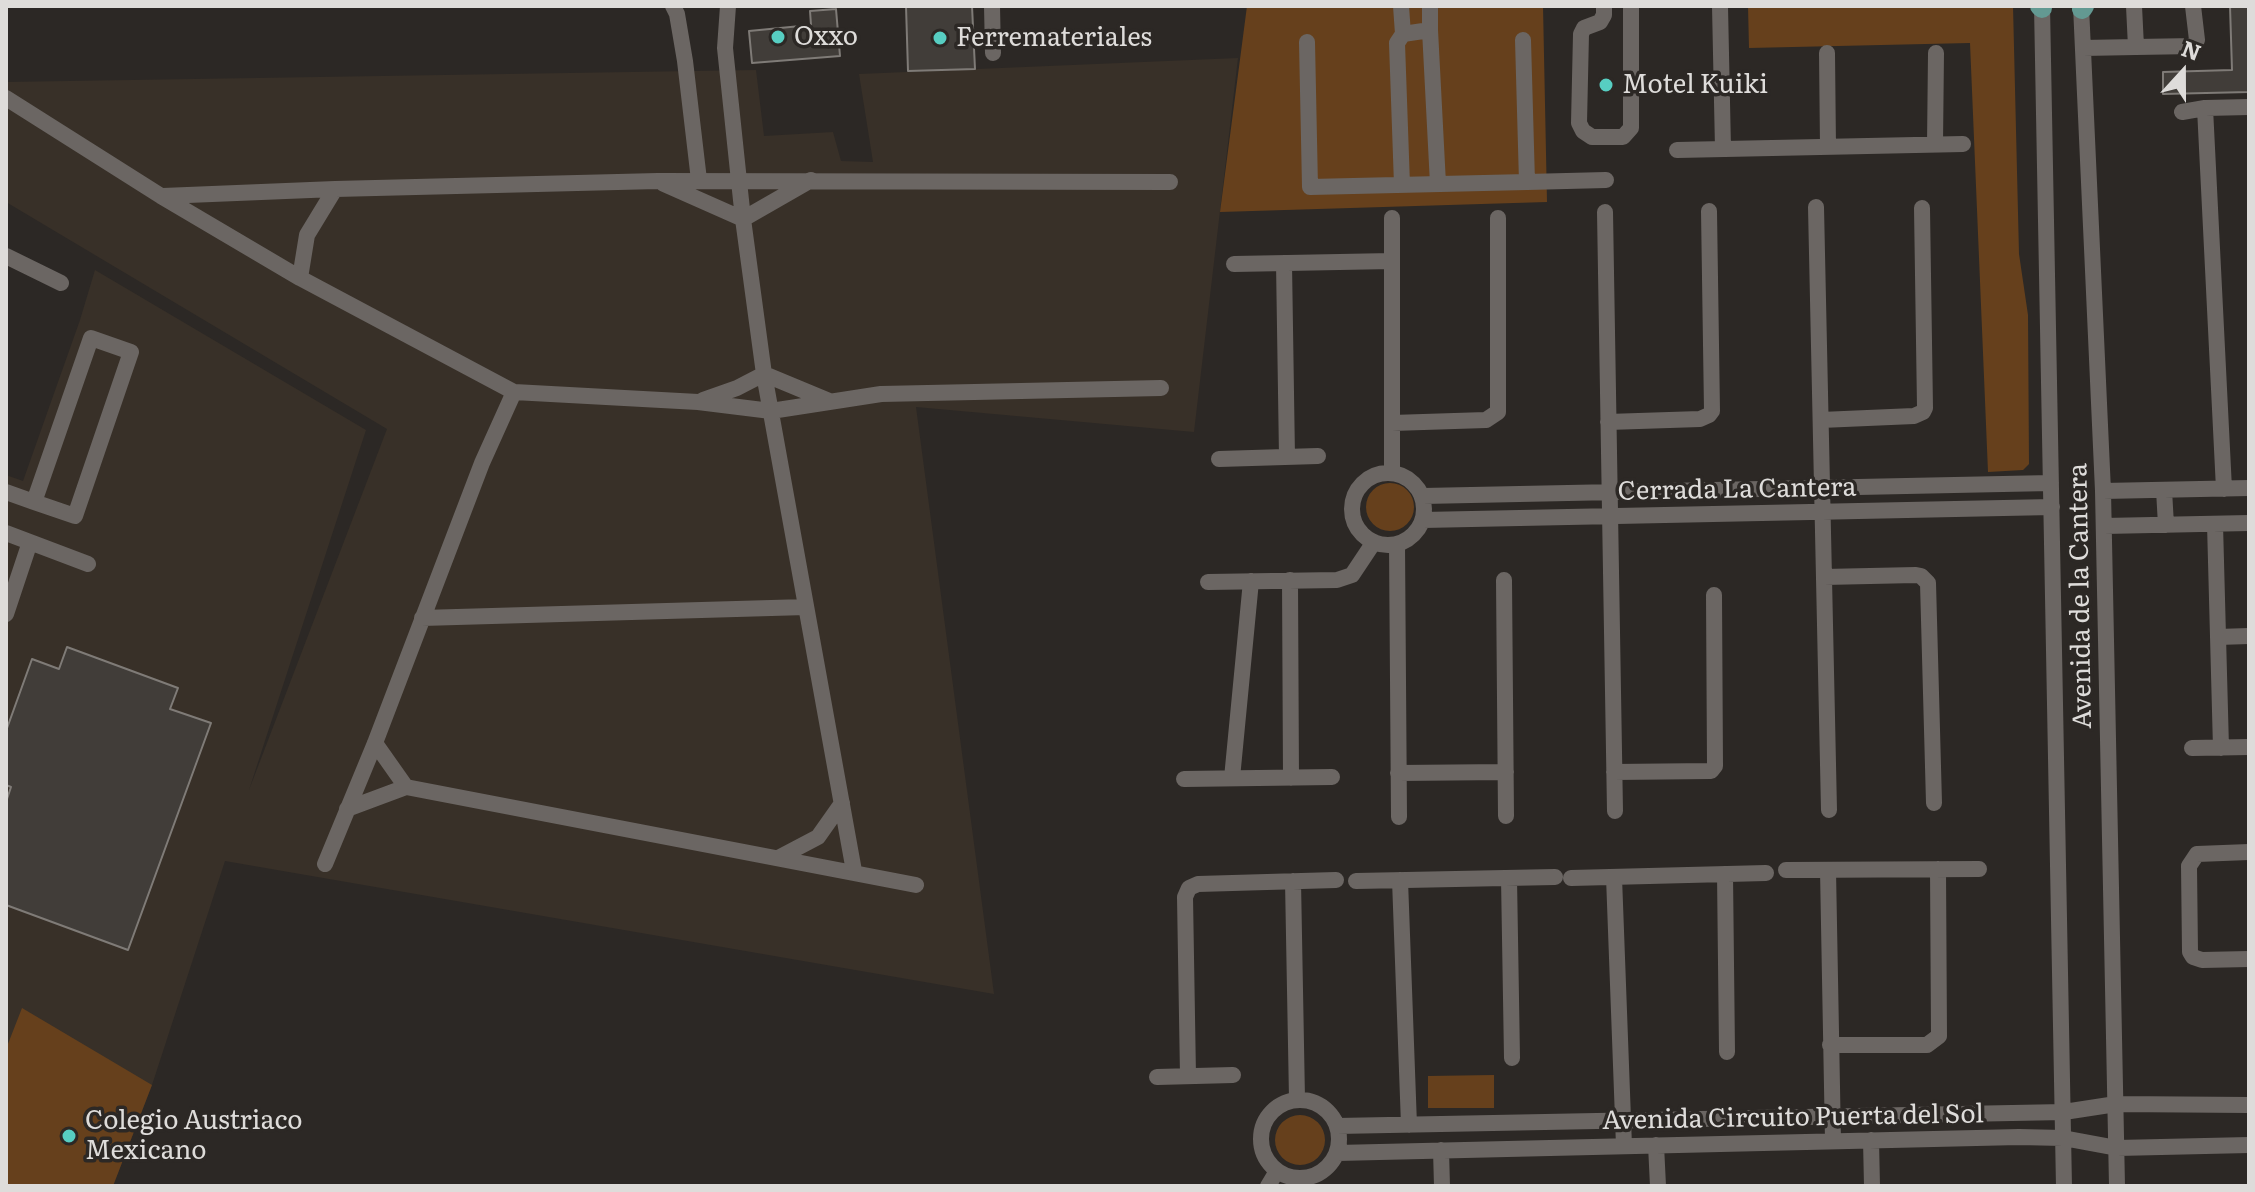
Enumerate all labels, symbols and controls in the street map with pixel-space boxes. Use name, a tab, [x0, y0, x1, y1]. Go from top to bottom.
place label: Oxxo	[794, 21, 858, 53]
place label: Ferremateriales	[956, 22, 1152, 54]
marker: Oxxo	[769, 28, 787, 46]
marker: Ferremateriales	[931, 29, 949, 47]
text: N	[2177, 30, 2206, 68]
north arrow	[2143, 32, 2223, 112]
place label: Motel Kuiki	[1622, 69, 1768, 101]
marker: Motel Kuiki	[1597, 76, 1615, 94]
street label: Avenida de la Cantera	[2063, 463, 2099, 729]
street label: Cerrada La Cantera	[1617, 472, 1857, 508]
street label: Avenida Circuito Puerta del Sol	[1602, 1099, 1984, 1137]
place label: Colegio Austriaco Mexicano	[85, 1105, 302, 1166]
marker: Colegio Austriaco Mexicano	[60, 1127, 78, 1145]

